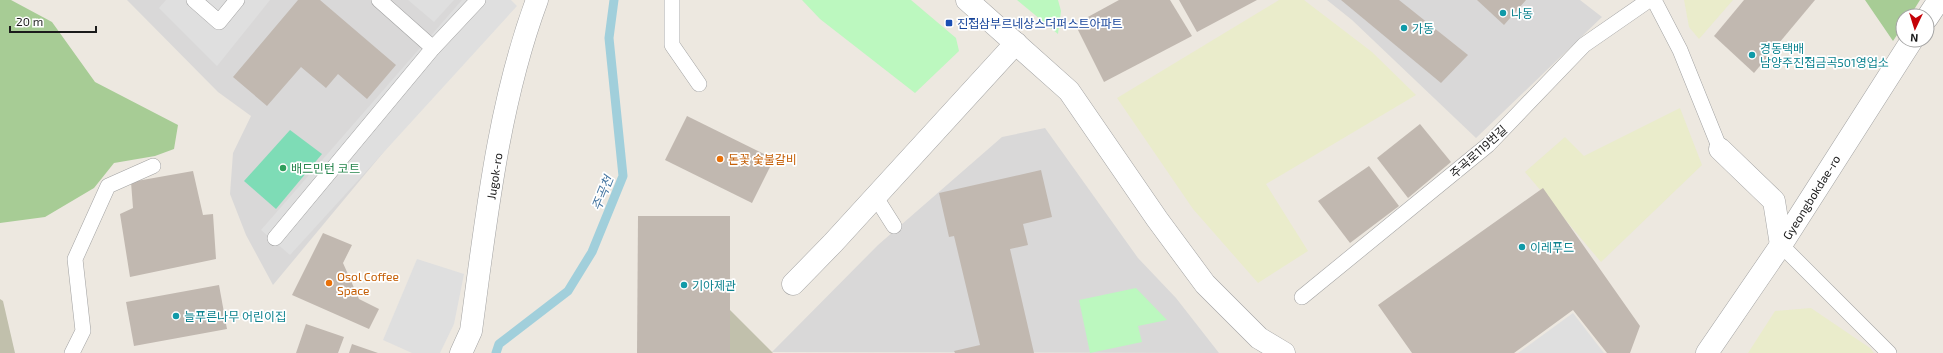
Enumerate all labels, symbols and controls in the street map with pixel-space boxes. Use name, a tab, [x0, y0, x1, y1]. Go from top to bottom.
place label: 나동	[1511, 6, 1533, 20]
scale bar	[10, 8, 96, 34]
marker: 나동	[1498, 8, 1508, 18]
north arrow	[1895, 8, 1935, 48]
text: 20 m	[16, 14, 43, 28]
place label: 진접삼부르네상스더퍼스트아파트	[957, 16, 1123, 30]
marker: 진접삼부르네상스더퍼스트아파트	[944, 18, 954, 28]
place label: 가동	[1412, 21, 1434, 35]
marker: 가동	[1399, 23, 1409, 33]
text: N	[1910, 32, 1919, 45]
place label: 경동택배 남양주진접금곡501영업소	[1760, 41, 1889, 69]
marker: 경동택배 남양주진접금곡501영업소	[1747, 50, 1757, 60]
street label: 주곡로119번길	[1447, 122, 1509, 180]
street label: Jugok-ro	[483, 151, 505, 200]
place label: 돈꽃 숯불갈비	[728, 152, 797, 166]
street label: Gyeongbokdae-ro	[1779, 152, 1843, 242]
marker: 돈꽃 숯불갈비	[715, 154, 725, 164]
place label: 배드민턴 코트	[291, 161, 360, 175]
marker: 배드민턴 코트	[278, 163, 288, 173]
water label: 주곡천	[588, 172, 617, 213]
place label: 이레푸드	[1530, 240, 1574, 254]
marker: 이레푸드	[1517, 242, 1527, 252]
place label: Osol Coffee Space	[337, 269, 399, 297]
marker: Osol Coffee Space	[324, 278, 334, 288]
place label: 기아제관	[692, 278, 736, 292]
marker: 기아제관	[679, 280, 689, 290]
place label: 늘푸른나무 어린이집	[184, 309, 286, 323]
marker: 늘푸른나무 어린이집	[171, 311, 181, 321]

